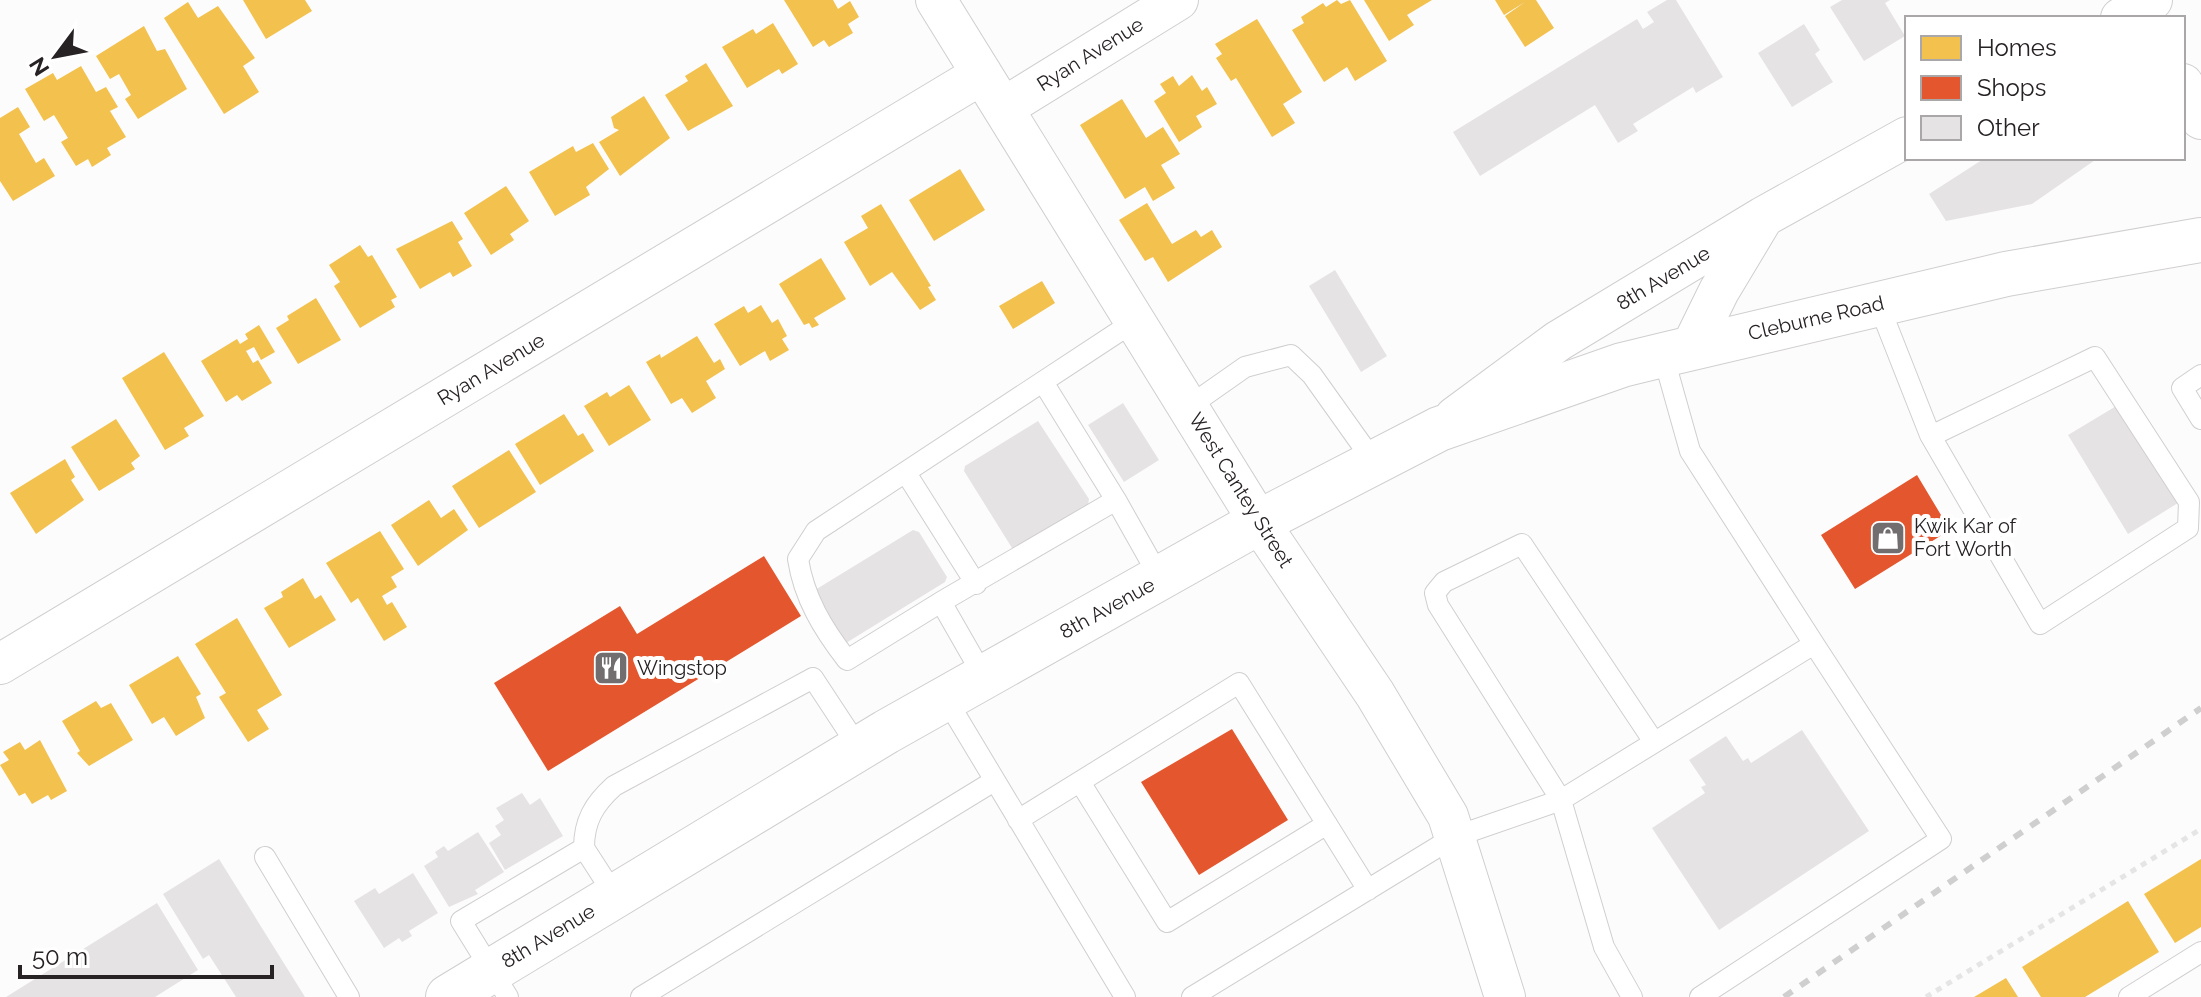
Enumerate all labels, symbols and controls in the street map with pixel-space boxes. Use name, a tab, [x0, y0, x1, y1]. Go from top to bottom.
street label: Ryan Avenue	[1032, 12, 1148, 96]
north arrow	[16, 16, 96, 96]
legend	[1905, 16, 2185, 160]
text: Homes	[1977, 33, 2057, 62]
text: N	[24, 53, 55, 81]
text: Shops	[1977, 73, 2046, 102]
text: Other	[1977, 113, 2040, 142]
street label: 8th Avenue	[1612, 241, 1714, 315]
street label: Cleburne Road	[1746, 291, 1886, 345]
street label: Ryan Avenue	[433, 327, 549, 410]
street label: West Cantey Street	[1184, 408, 1298, 572]
place label: Kwik Kar of Fort Worth	[1914, 514, 2018, 561]
shop icon: Kwik Kar of Fort Worth	[1869, 519, 1907, 557]
street label: 8th Avenue	[1055, 572, 1159, 644]
restaurant icon: Wingstop	[592, 649, 630, 687]
place label: Wingstop	[637, 656, 727, 680]
street label: 8th Avenue	[497, 899, 599, 973]
scale bar	[20, 929, 272, 979]
text: 50 m	[32, 942, 88, 971]

